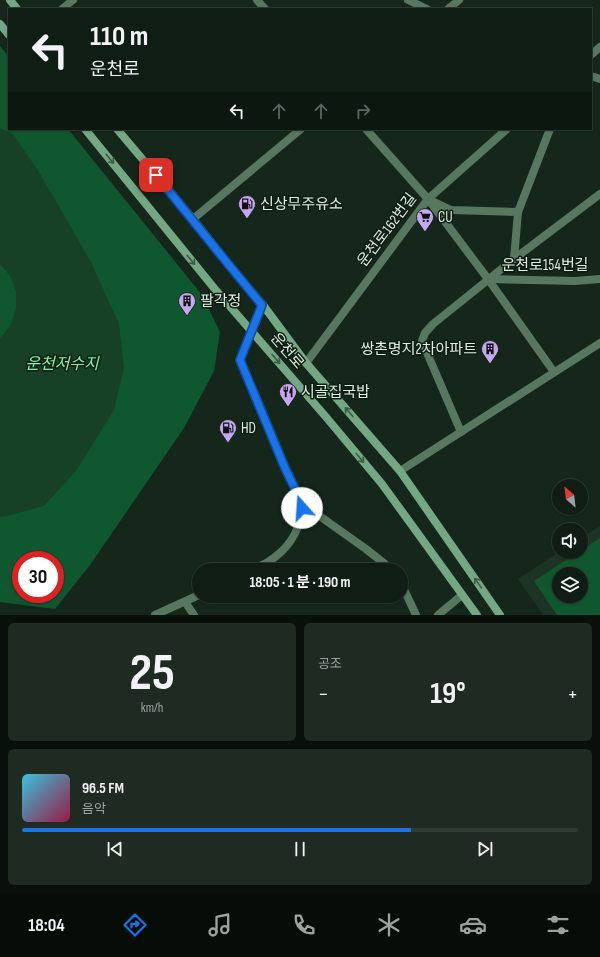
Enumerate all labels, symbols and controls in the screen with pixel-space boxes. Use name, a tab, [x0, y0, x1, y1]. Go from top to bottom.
text: 110 m	[90, 20, 148, 53]
icon: left	[24, 24, 76, 76]
text: 운천로	[90, 59, 140, 80]
icon: left	[226, 100, 248, 122]
icon: ahead	[268, 100, 290, 122]
icon: ahead	[310, 100, 332, 122]
icon: right	[352, 100, 374, 122]
one-way arrow	[105, 154, 114, 165]
pin	[139, 158, 173, 192]
icon: arrive	[145, 164, 167, 186]
street label: 운천로162번길	[353, 189, 421, 271]
fuel station icon: 신상무주유소	[237, 194, 257, 219]
place label: 신상무주유소	[260, 195, 343, 214]
supermarket icon: CU	[415, 207, 435, 232]
place label: CU	[438, 208, 453, 227]
one-way arrow	[187, 255, 196, 266]
street label: 운천로154번길	[502, 256, 588, 275]
building icon: 팔각정	[177, 291, 197, 316]
place label: 팔각정	[200, 292, 241, 311]
street label: 운천로	[266, 329, 308, 373]
building icon: 쌍촌명지2차아파트	[480, 339, 500, 364]
place label: 쌍촌명지2차아파트	[360, 340, 477, 359]
one-way arrow	[271, 354, 280, 364]
water label: 운천저수지	[25, 355, 100, 374]
restaurant icon: 시골집국밥	[278, 382, 298, 407]
place label: 시골집국밥	[301, 383, 370, 402]
one-way arrow	[344, 407, 353, 418]
fuel station icon: HD	[218, 418, 238, 443]
place label: HD	[241, 419, 256, 438]
one-way arrow	[356, 453, 365, 463]
north arrow	[552, 479, 588, 515]
map controls	[552, 479, 588, 603]
position arrow	[281, 487, 323, 529]
button: sound	[552, 523, 588, 559]
speed limit sign: 30	[12, 551, 64, 603]
button: layers	[552, 567, 588, 603]
text: 18:05 · 1 분 · 190 m	[249, 573, 351, 592]
one-way arrow	[473, 578, 482, 589]
text: 25	[129, 642, 175, 705]
text: 공조	[318, 656, 342, 672]
text: 19°	[430, 676, 466, 712]
text: −	[318, 681, 329, 708]
text: +	[567, 681, 578, 708]
text: km/h	[141, 700, 163, 716]
text: 96.5 FM	[82, 779, 124, 798]
text: 음악	[82, 801, 106, 817]
icon: previous	[104, 838, 126, 860]
icon: pause	[289, 838, 311, 860]
icon: next	[474, 838, 496, 860]
icon: directions	[121, 911, 149, 939]
icon: music	[206, 911, 234, 939]
icon: phone	[290, 911, 318, 939]
icon: climate	[375, 911, 403, 939]
icon: car	[459, 911, 487, 939]
icon: filters	[544, 911, 572, 939]
text: 18:04	[28, 915, 65, 936]

